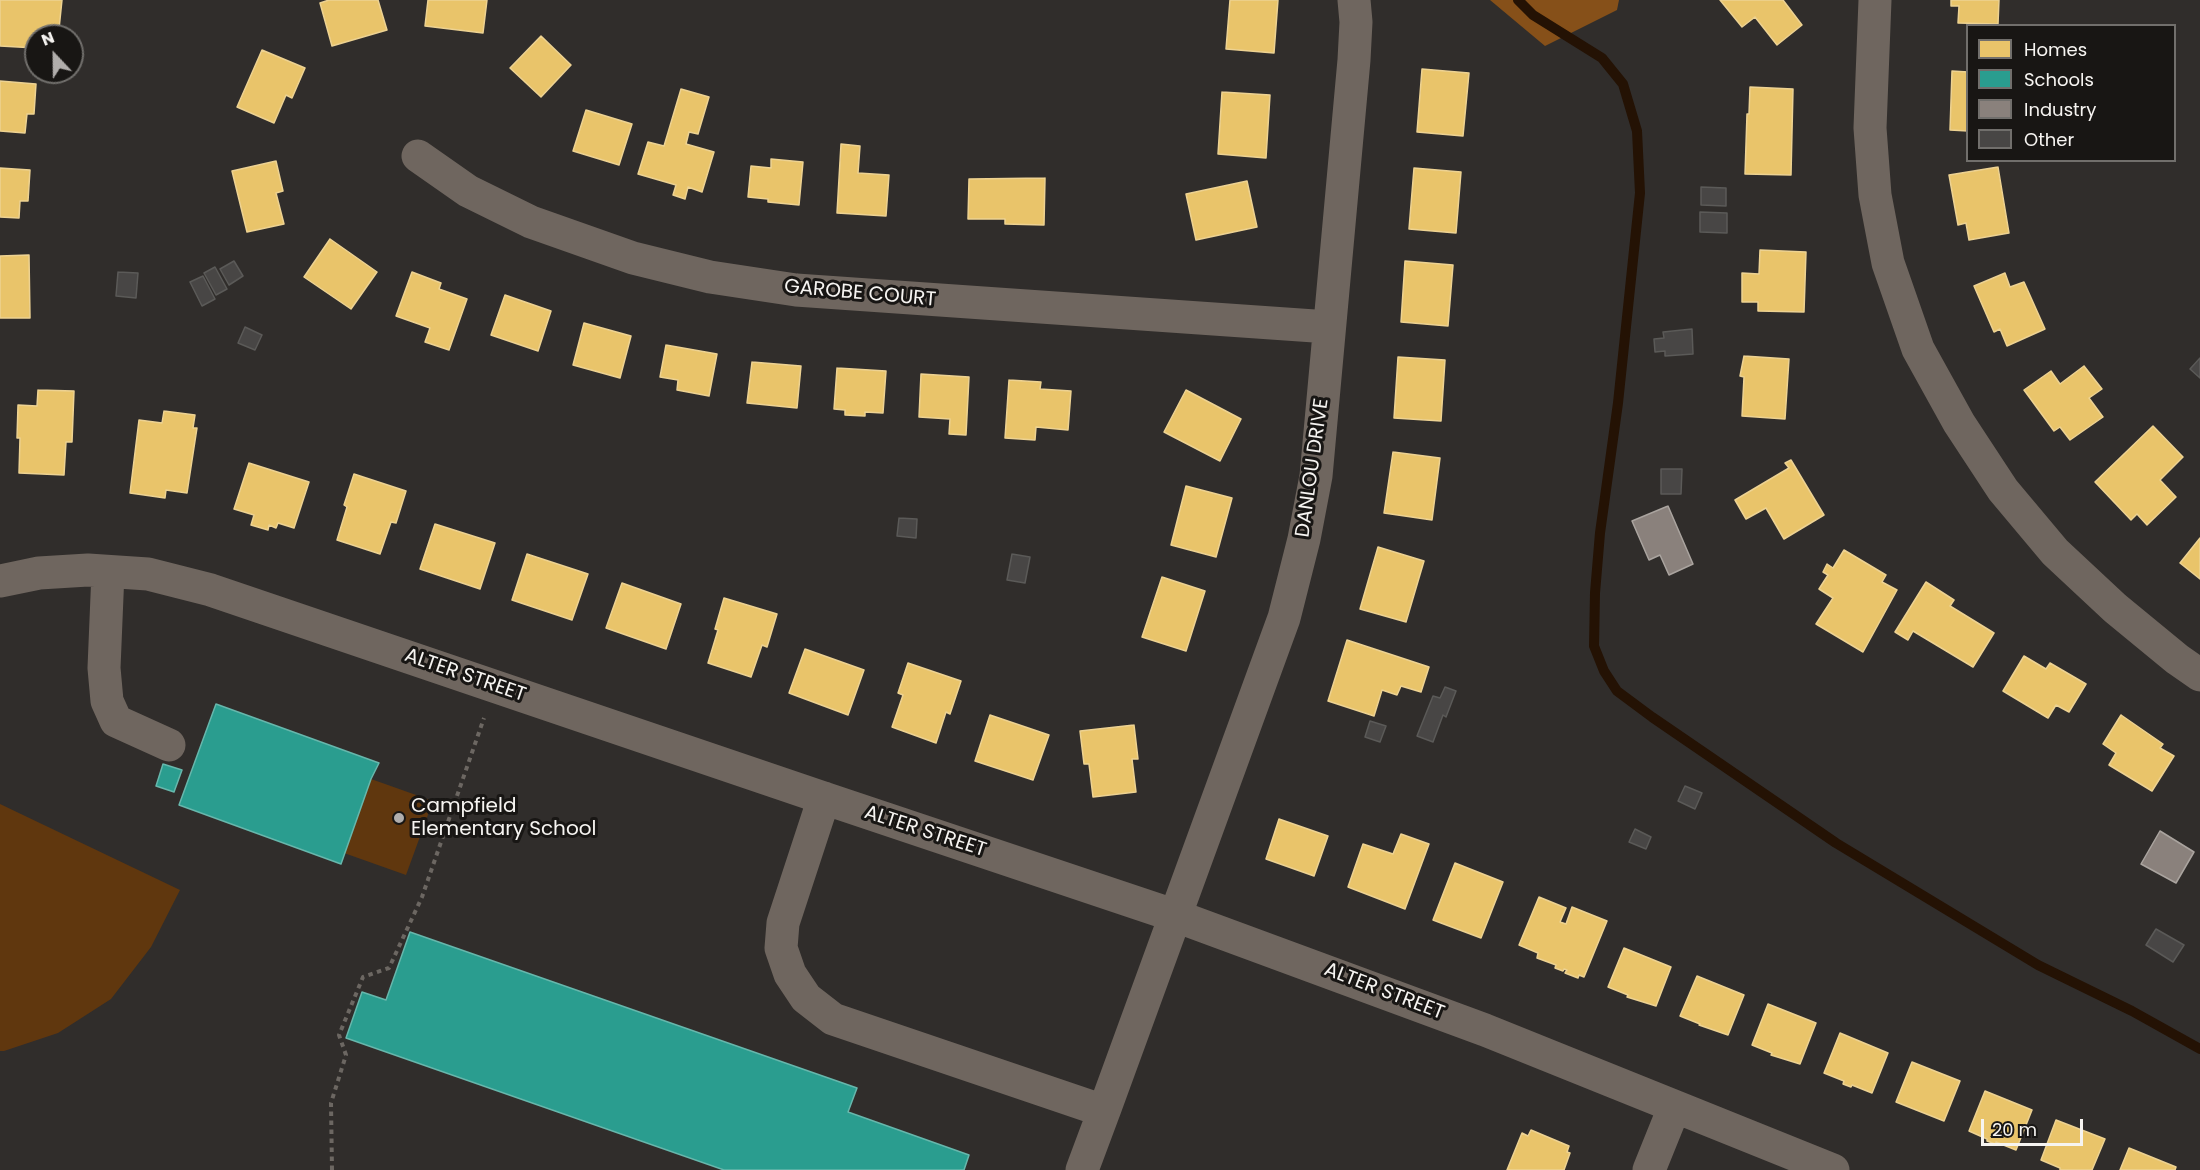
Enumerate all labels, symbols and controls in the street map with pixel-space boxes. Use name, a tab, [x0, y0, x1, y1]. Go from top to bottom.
north arrow	[24, 24, 84, 84]
legend	[1966, 24, 2176, 162]
text: N	[38, 26, 58, 52]
text: Homes	[2024, 37, 2087, 62]
text: Schools	[2024, 67, 2094, 92]
text: Industry	[2024, 97, 2096, 122]
text: Other	[2024, 127, 2074, 152]
street label: GAROBE COURT	[783, 275, 937, 313]
street label: DANLOU DRIVE	[1291, 397, 1335, 539]
street label: ALTER STREET	[401, 644, 529, 708]
place label: Campfield Elementary School	[411, 795, 596, 842]
street label: ALTER STREET	[861, 801, 989, 863]
marker: Campfield Elementary School	[392, 811, 406, 825]
street label: ALTER STREET	[1321, 958, 1447, 1026]
scale bar	[1984, 1107, 2086, 1145]
text: 20 m	[1992, 1117, 2037, 1142]

